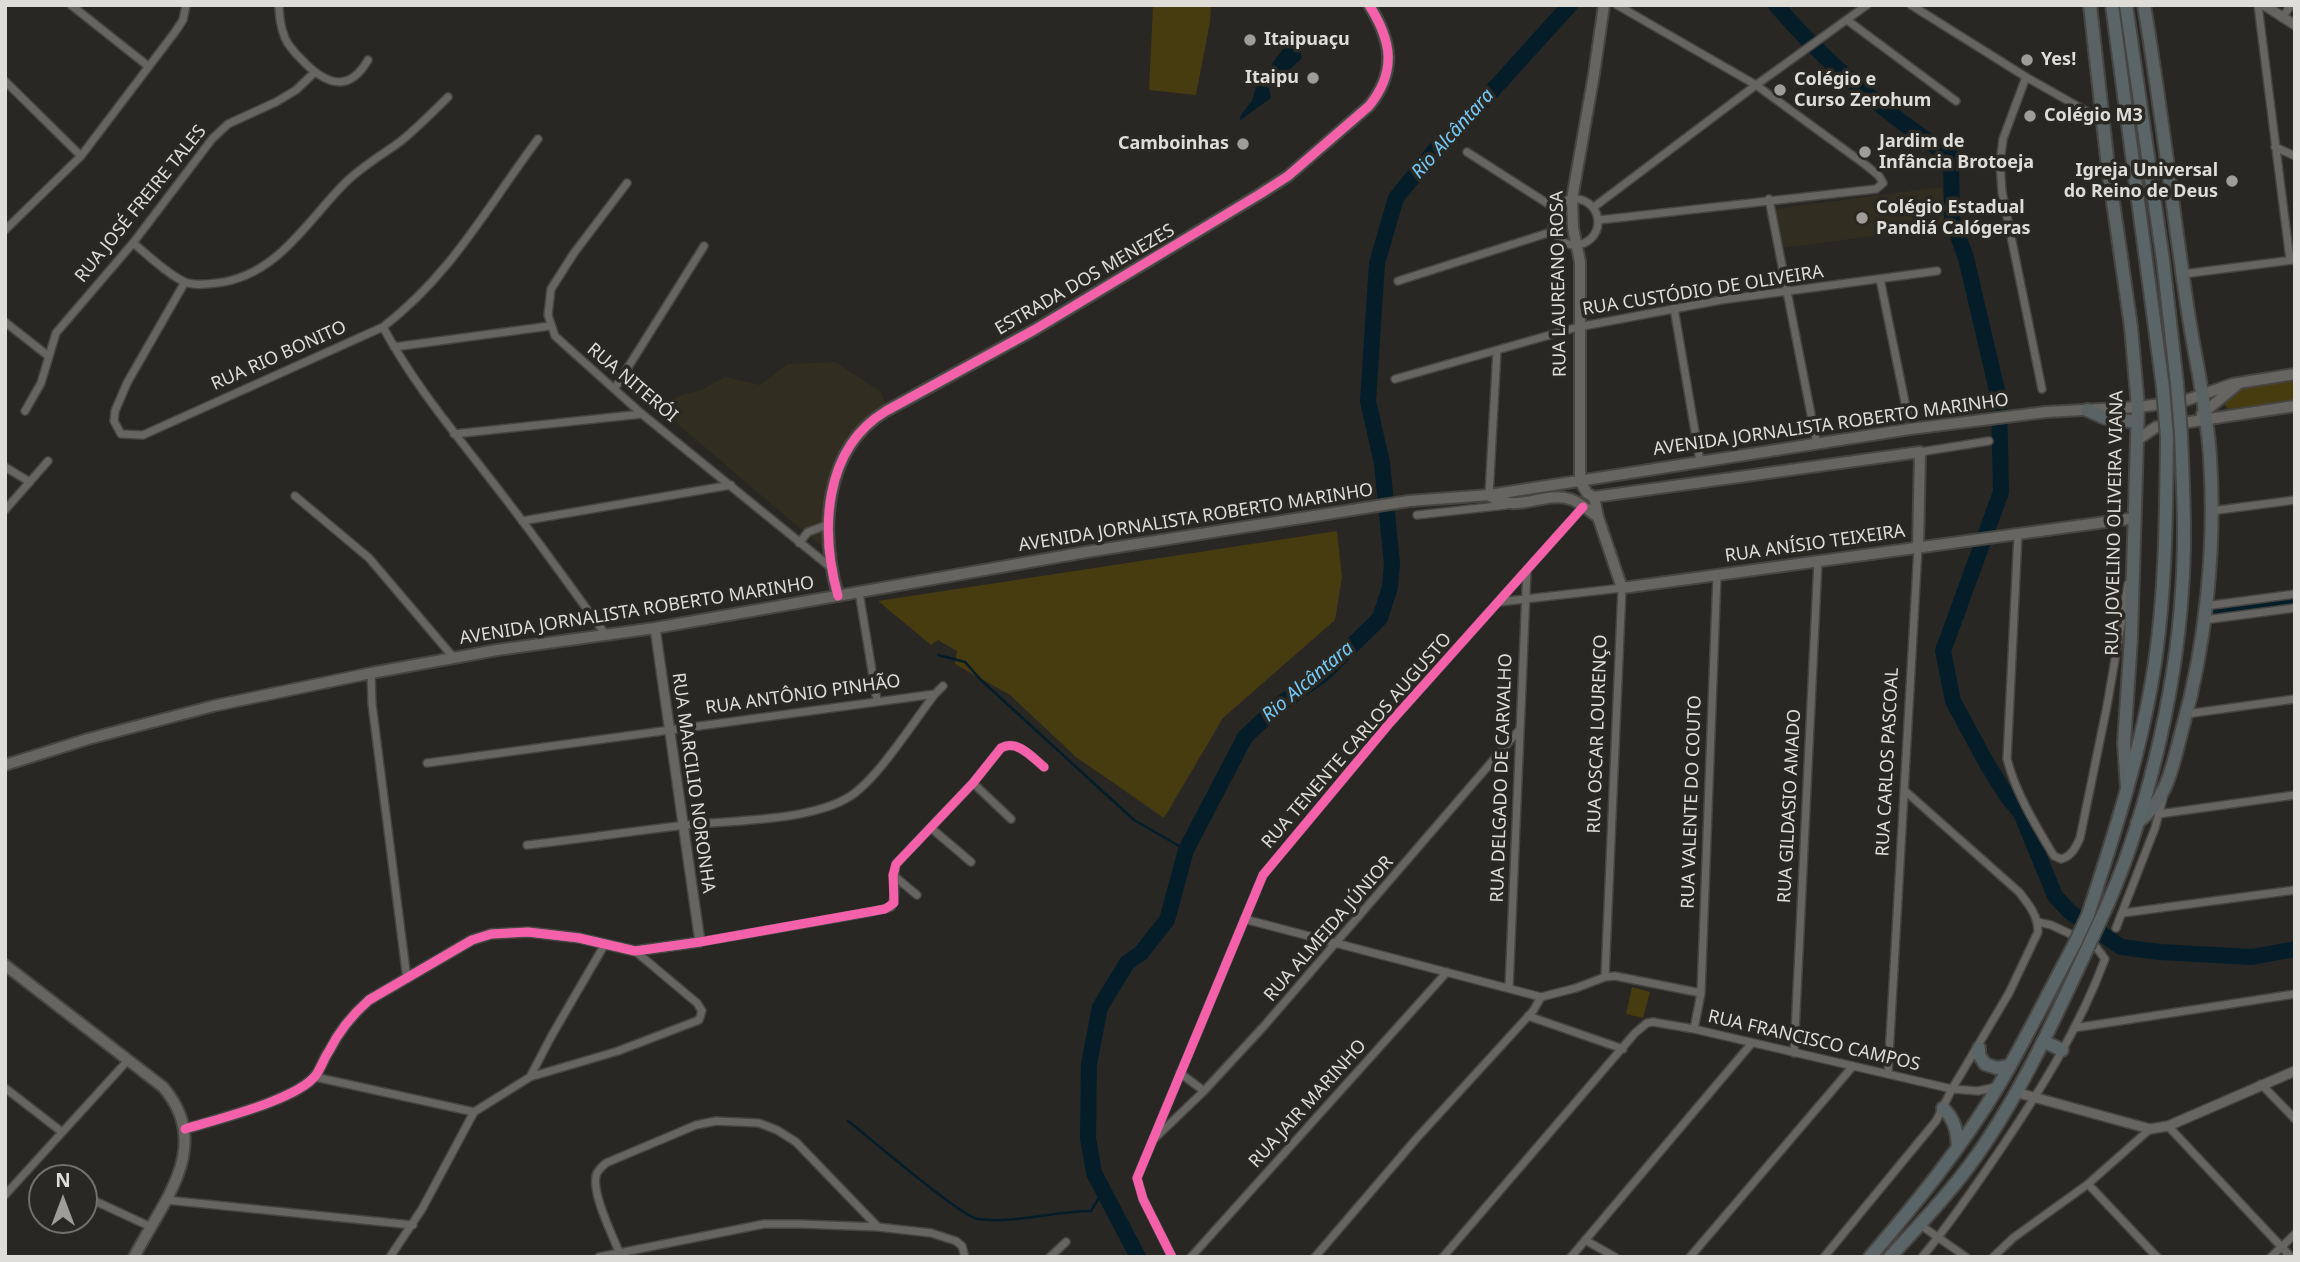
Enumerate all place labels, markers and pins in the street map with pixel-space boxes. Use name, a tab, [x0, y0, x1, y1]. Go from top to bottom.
place label: Itaipuaçu	[1264, 29, 1350, 51]
marker: Itaipuaçu	[1242, 32, 1258, 48]
place label: Yes!	[2041, 49, 2076, 71]
marker: Yes!	[2019, 52, 2035, 68]
place label: Itaipu	[1245, 67, 1299, 89]
place label: Colégio e Curso Zerohum	[1794, 69, 1931, 112]
marker: Itaipu	[1305, 70, 1321, 86]
marker: Colégio e Curso Zerohum	[1772, 82, 1788, 98]
place label: Colégio M3	[2044, 105, 2143, 127]
marker: Colégio M3	[2022, 108, 2038, 124]
place label: Jardim de Infância Brotoeja	[1879, 131, 2034, 174]
place label: Camboinhas	[1118, 133, 1229, 155]
marker: Camboinhas	[1235, 136, 1251, 152]
marker: Jardim de Infância Brotoeja	[1857, 144, 1873, 160]
place label: Igreja Universal do Reino de Deus	[2064, 160, 2218, 202]
marker: Igreja Universal do Reino de Deus	[2224, 173, 2240, 189]
place label: Colégio Estadual Pandiá Calógeras	[1876, 197, 2030, 240]
marker: Colégio Estadual Pandiá Calógeras	[1854, 210, 1870, 226]

